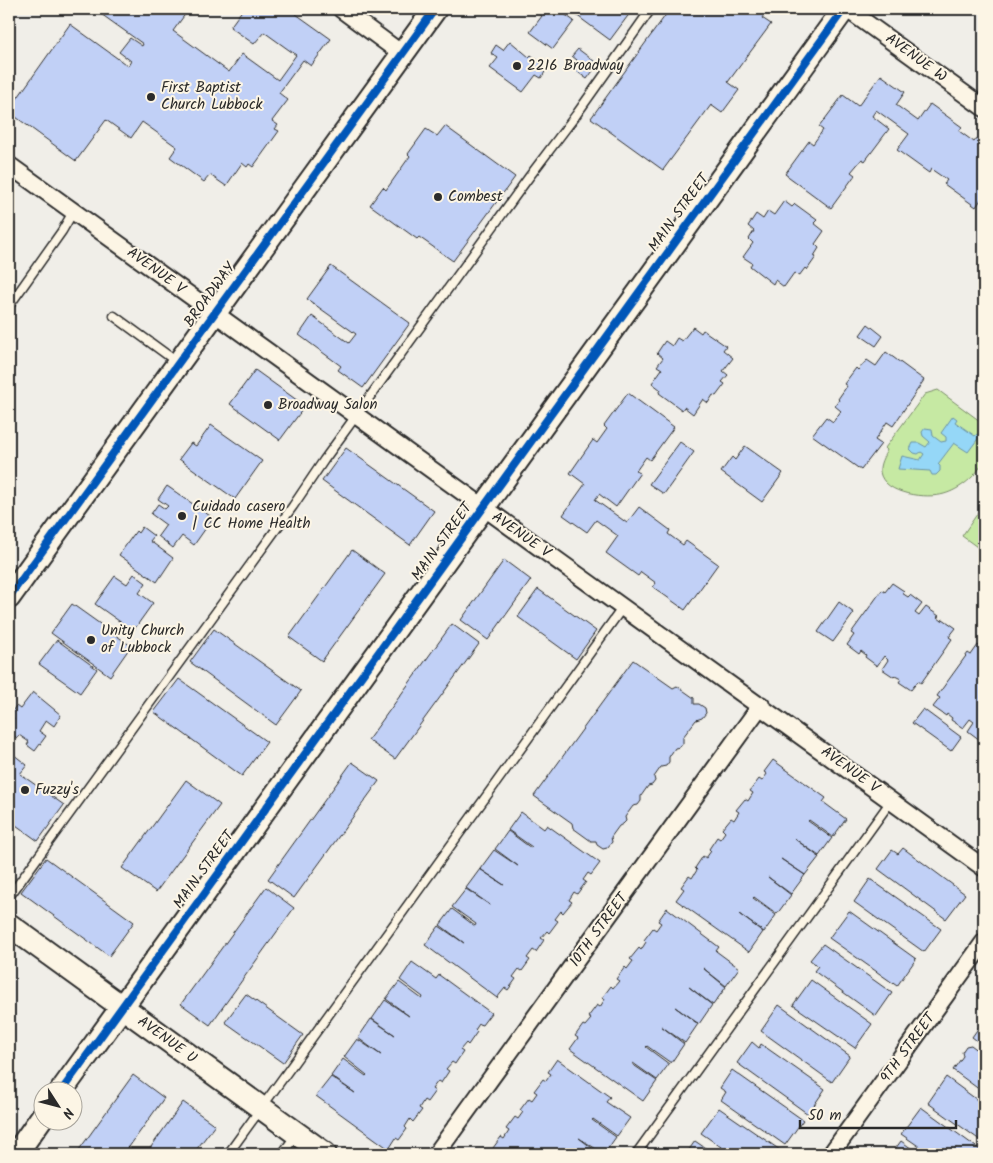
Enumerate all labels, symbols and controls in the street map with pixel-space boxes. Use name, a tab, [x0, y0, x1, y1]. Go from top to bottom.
street label: AVENUE W	[880, 27, 952, 89]
place label: 2216 Broadway	[527, 54, 624, 78]
marker: 2216 Broadway	[511, 60, 523, 72]
place label: First Baptist Church Lubbock	[161, 76, 264, 117]
marker: First Baptist Church Lubbock	[145, 91, 157, 103]
street label: MAIN STREET	[642, 167, 717, 257]
place label: Combest	[448, 185, 503, 209]
marker: Combest	[432, 191, 444, 203]
street label: AVENUE V	[122, 241, 191, 301]
street label: BROADWAY	[178, 256, 243, 333]
place label: Broadway Salon	[278, 393, 377, 417]
marker: Broadway Salon	[262, 399, 274, 411]
place label: Cuidado casero | CC Home Health	[192, 495, 310, 536]
street label: MAIN STREET	[405, 496, 480, 586]
street label: AVENUE V	[486, 506, 556, 565]
marker: Cuidado casero | CC Home Health	[176, 510, 188, 522]
place label: Unity Church of Lubbock	[101, 619, 184, 660]
marker: Unity Church of Lubbock	[85, 634, 97, 646]
street label: AVENUE V	[816, 740, 885, 800]
place label: Fuzzy's	[35, 778, 79, 802]
marker: Fuzzy's	[19, 784, 31, 796]
street label: MAIN STREET	[167, 824, 242, 914]
street label: 10TH STREET	[564, 886, 635, 972]
street label: 9TH STREET	[874, 1006, 943, 1088]
street label: AVENUE U	[132, 1010, 202, 1070]
north arrow	[32, 1080, 82, 1130]
scale bar	[800, 1098, 957, 1130]
text: N	[56, 1103, 79, 1123]
text: 50 m	[808, 1104, 842, 1128]

